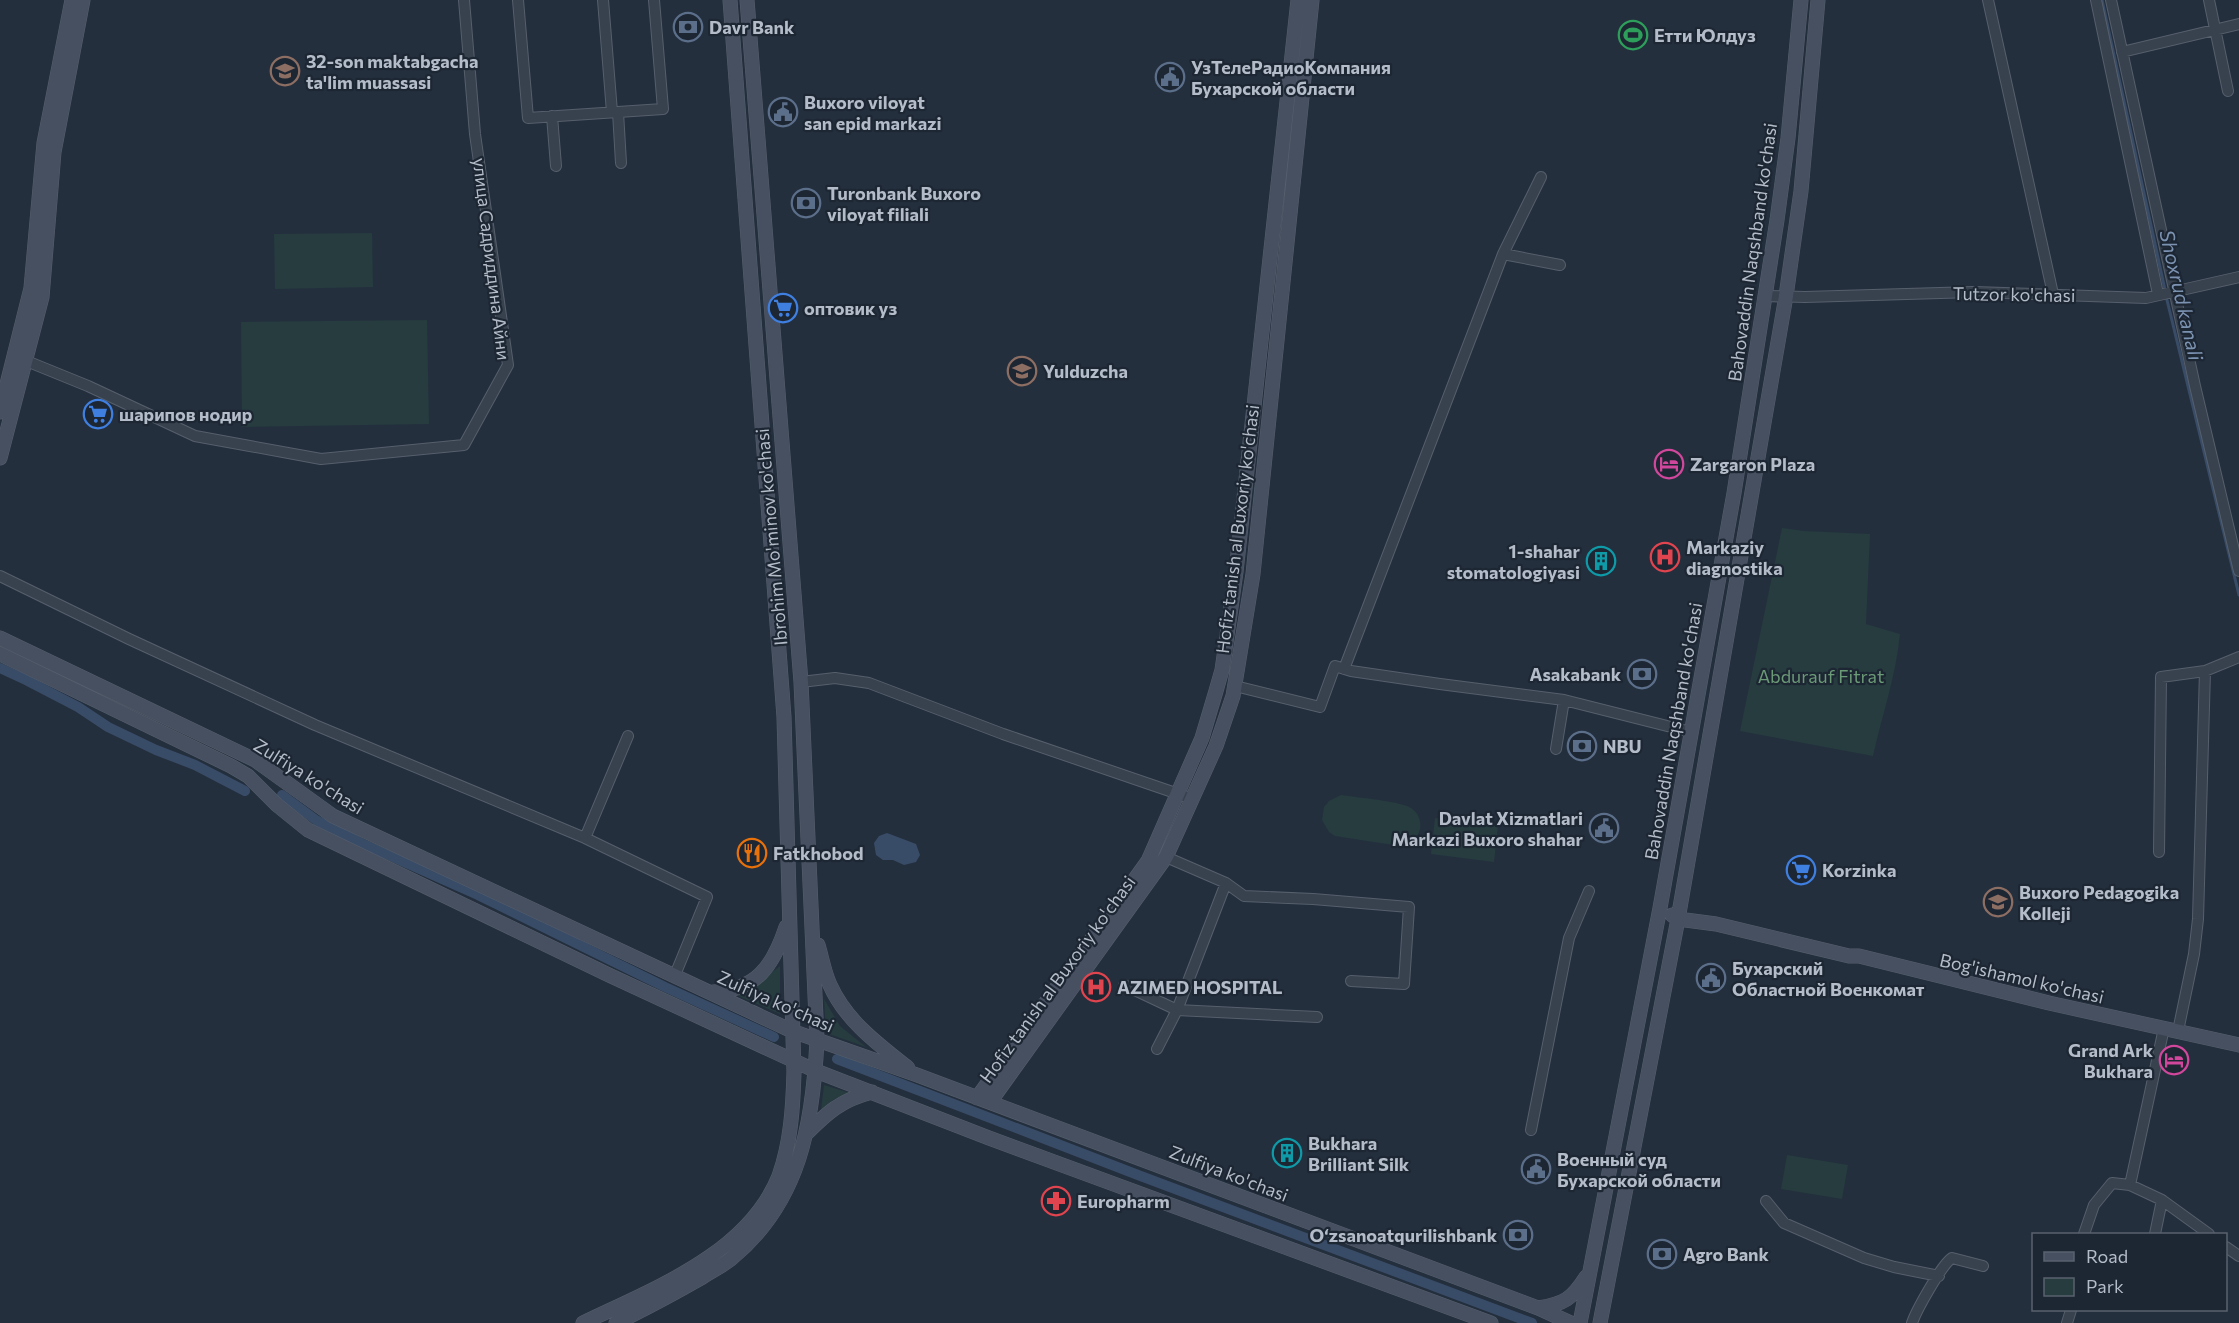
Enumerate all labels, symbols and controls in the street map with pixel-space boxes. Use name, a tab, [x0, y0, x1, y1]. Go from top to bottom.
bank icon: Davr Bank	[672, 11, 704, 43]
place label: Davr Bank	[709, 16, 795, 38]
sports icon: Етти Юлдуз	[1617, 19, 1649, 51]
place label: Етти Юлдуз	[1654, 24, 1756, 46]
place label: 32-son maktabgacha ta'lim muassasi	[306, 50, 478, 93]
school or university icon: 32-son maktabgacha ta'lim muassasi	[269, 55, 301, 87]
place label: УзТелеРадиоКомпания Бухарской области	[1191, 56, 1391, 99]
public building icon: УзТелеРадиоКомпания Бухарской области	[1154, 61, 1186, 93]
place label: Buxoro viloyat san epid markazi	[804, 91, 942, 134]
public building icon: Buxoro viloyat san epid markazi	[767, 96, 799, 128]
street label: Bahovaddin Naqshband ko'chasi	[1723, 121, 1781, 383]
street label: улица Садриддина Айни	[469, 156, 515, 362]
place label: Turonbank Buxoro viloyat filiali	[827, 182, 981, 225]
bank icon: Turonbank Buxoro viloyat filiali	[790, 187, 822, 219]
water label: Shoxrud kanali	[2155, 227, 2209, 363]
street label: Tutzor ko'chasi	[1952, 282, 2076, 306]
supermarket icon: оптовик уз	[767, 292, 799, 324]
place label: оптовик уз	[804, 297, 897, 319]
school or university icon: Yulduzcha	[1006, 355, 1038, 387]
place label: Yulduzcha	[1043, 360, 1128, 382]
supermarket icon: шарипов нодир	[82, 398, 114, 430]
place label: шарипов нодир	[119, 403, 252, 425]
street label: Hofiz tanish al Buxoriy ko'chasi	[1211, 403, 1263, 655]
street label: Ibrohim Mo'minov ko'chasi	[751, 427, 791, 647]
hotel icon: Zargaron Plaza	[1653, 448, 1685, 480]
place label: Zargaron Plaza	[1690, 453, 1815, 475]
place label: Markaziy diagnostika	[1686, 536, 1783, 579]
place label: 1-shahar stomatologiyasi	[1447, 540, 1581, 583]
hospital icon: Markaziy diagnostika	[1649, 541, 1681, 573]
building icon: 1-shahar stomatologiyasi	[1585, 545, 1617, 577]
street label: Bahovaddin Naqshband ko'chasi	[1640, 601, 1706, 861]
bank icon: Asakabank	[1626, 658, 1658, 690]
place label: Asakabank	[1529, 663, 1622, 685]
park label: Abdurauf Fitrat	[1758, 665, 1884, 687]
bank icon: NBU	[1566, 730, 1598, 762]
street label: Zulfiya ko'chasi	[250, 733, 368, 819]
place label: NBU	[1603, 735, 1642, 757]
place label: Davlat Xizmatlari Markazi Buxoro shahar	[1392, 807, 1584, 850]
public building icon: Davlat Xizmatlari Markazi Buxoro shahar	[1588, 812, 1620, 844]
restaurant icon: Fatkhobod	[736, 837, 768, 869]
place label: Fatkhobod	[773, 842, 864, 864]
supermarket icon: Korzinka	[1785, 854, 1817, 886]
place label: Korzinka	[1822, 859, 1897, 881]
street label: Hofiz tanish al Buxoriy ko'chasi	[974, 871, 1140, 1087]
place label: Buxoro Pedagogika Kolleji	[2019, 881, 2179, 924]
school or university icon: Buxoro Pedagogika Kolleji	[1982, 886, 2014, 918]
street label: Bog'ishamol ko'chasi	[1938, 948, 2106, 1008]
place label: Бухарский Областной Военкомат	[1732, 957, 1925, 1000]
public building icon: Бухарский Областной Военкомат	[1695, 962, 1727, 994]
street label: Zulfiya ko'chasi	[714, 965, 838, 1037]
hospital icon: AZIMED HOSPITAL	[1080, 971, 1112, 1003]
place label: AZIMED HOSPITAL	[1117, 976, 1282, 998]
place label: Grand Ark Bukhara	[2068, 1039, 2154, 1082]
hotel icon: Grand Ark Bukhara	[2158, 1044, 2190, 1076]
place label: Bukhara Brilliant Silk	[1308, 1132, 1410, 1175]
building icon: Bukhara Brilliant Silk	[1271, 1137, 1303, 1169]
street label: Zulfiya ko'chasi	[1166, 1140, 1292, 1206]
place label: Военный суд Бухарской области	[1557, 1148, 1721, 1191]
public building icon: Военный суд Бухарской области	[1520, 1153, 1552, 1185]
pharmacy icon: Europharm	[1040, 1185, 1072, 1217]
place label: Europharm	[1077, 1190, 1170, 1212]
bank icon: Oʻzsanoatqurilishbank	[1502, 1219, 1534, 1251]
place label: Oʻzsanoatqurilishbank	[1310, 1224, 1498, 1246]
legend	[2032, 1233, 2227, 1311]
bank icon: Agro Bank	[1646, 1238, 1678, 1270]
place label: Agro Bank	[1683, 1243, 1770, 1265]
text: Road	[2086, 1245, 2128, 1267]
text: Park	[2086, 1275, 2124, 1297]

